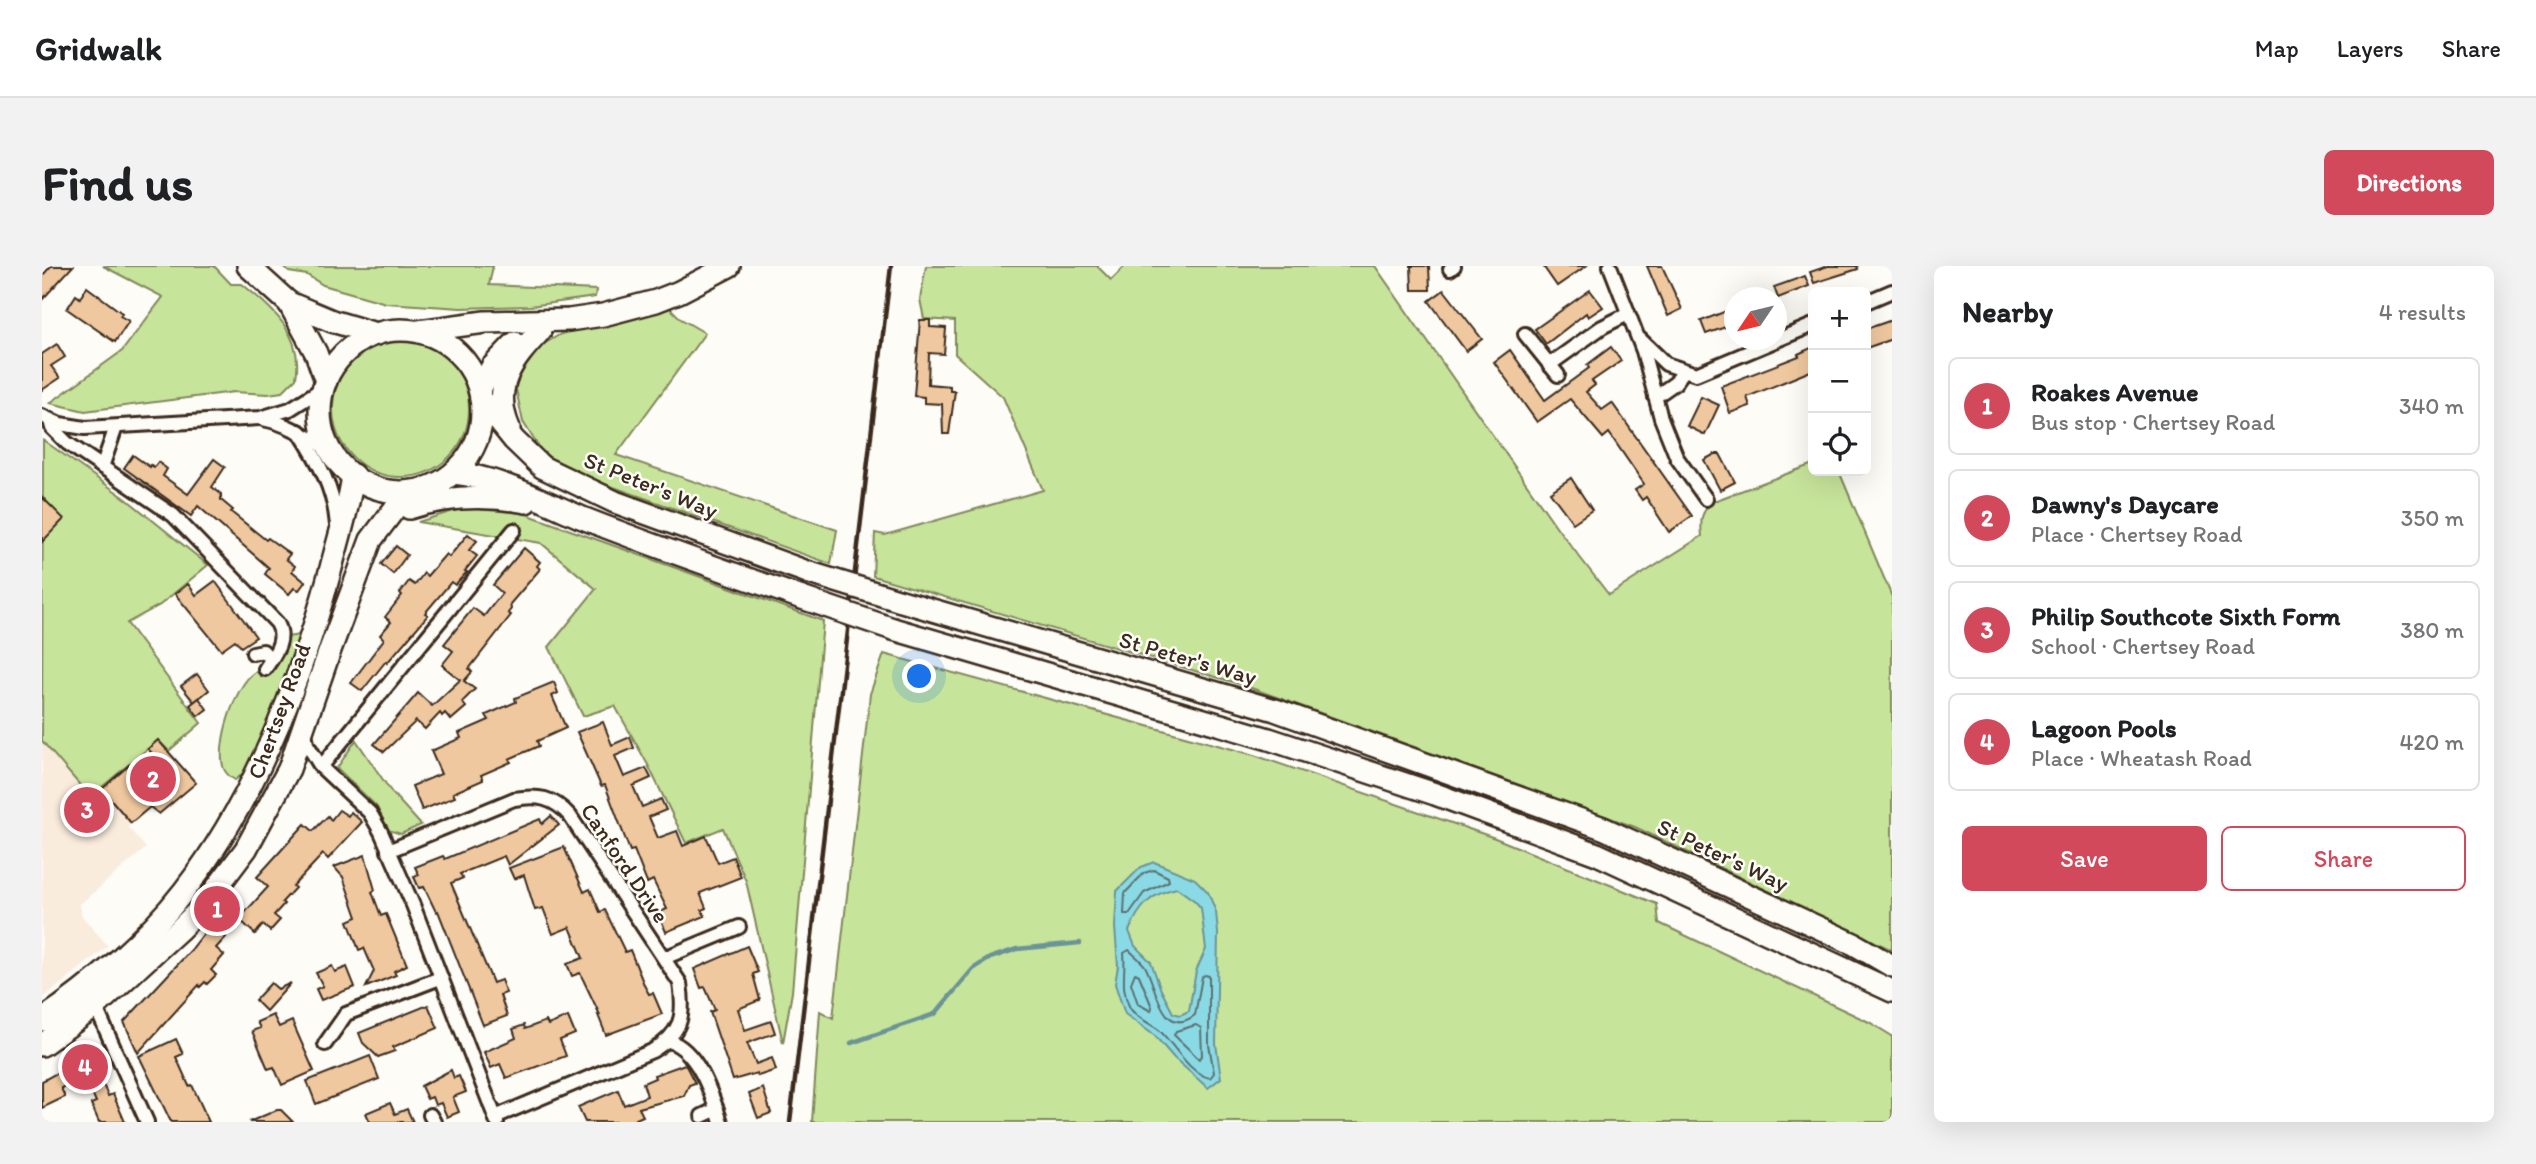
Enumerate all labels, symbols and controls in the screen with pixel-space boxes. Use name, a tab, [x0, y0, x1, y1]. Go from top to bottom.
text: Gridwalk	[35, 29, 162, 68]
text: Map	[2255, 34, 2299, 63]
text: Layers	[2337, 34, 2404, 63]
text: Share	[2442, 34, 2501, 63]
button: Directions	[2324, 150, 2494, 215]
text: Find us	[42, 153, 193, 212]
north arrow	[1724, 287, 1787, 350]
map controls	[1808, 287, 1871, 476]
button: +	[1808, 287, 1871, 350]
text: Nearby	[1962, 293, 2053, 330]
text: 4 results	[2379, 298, 2466, 326]
button: −	[1808, 350, 1871, 413]
text: Roakes Avenue	[2031, 376, 2199, 408]
text: 1	[1982, 392, 1992, 420]
text: 340 m	[2399, 392, 2464, 420]
text: Bus stop · Chertsey Road	[2031, 408, 2275, 436]
button: locate	[1808, 413, 1871, 476]
street label: St Peter's Way	[580, 445, 722, 525]
text: Dawny's Daycare	[2031, 488, 2219, 520]
text: 2	[1981, 504, 1993, 532]
text: 350 m	[2401, 504, 2464, 532]
text: Place · Chertsey Road	[2031, 520, 2243, 548]
text: Philip Southcote Sixth Form	[2031, 600, 2340, 632]
text: 3	[1981, 616, 1993, 644]
text: 380 m	[2400, 616, 2464, 644]
street label: St Peter's Way	[1116, 625, 1260, 691]
text: School · Chertsey Road	[2031, 632, 2255, 660]
street label: Chertsey Road	[241, 639, 317, 783]
your location	[902, 659, 936, 693]
text: Lagoon Pools	[2031, 712, 2177, 744]
text: 4	[1980, 728, 1994, 756]
text: 420 m	[2399, 728, 2464, 756]
text: Place · Wheatash Road	[2031, 744, 2252, 772]
pin: 2	[130, 753, 176, 805]
pin: 3	[64, 784, 110, 836]
street label: Canford Drive	[575, 798, 675, 928]
street label: St Peter's Way	[1653, 812, 1793, 898]
button: Save	[1962, 826, 2207, 891]
button: Share	[2221, 826, 2466, 891]
pin: 1	[194, 883, 240, 935]
pin: 4	[62, 1041, 108, 1093]

